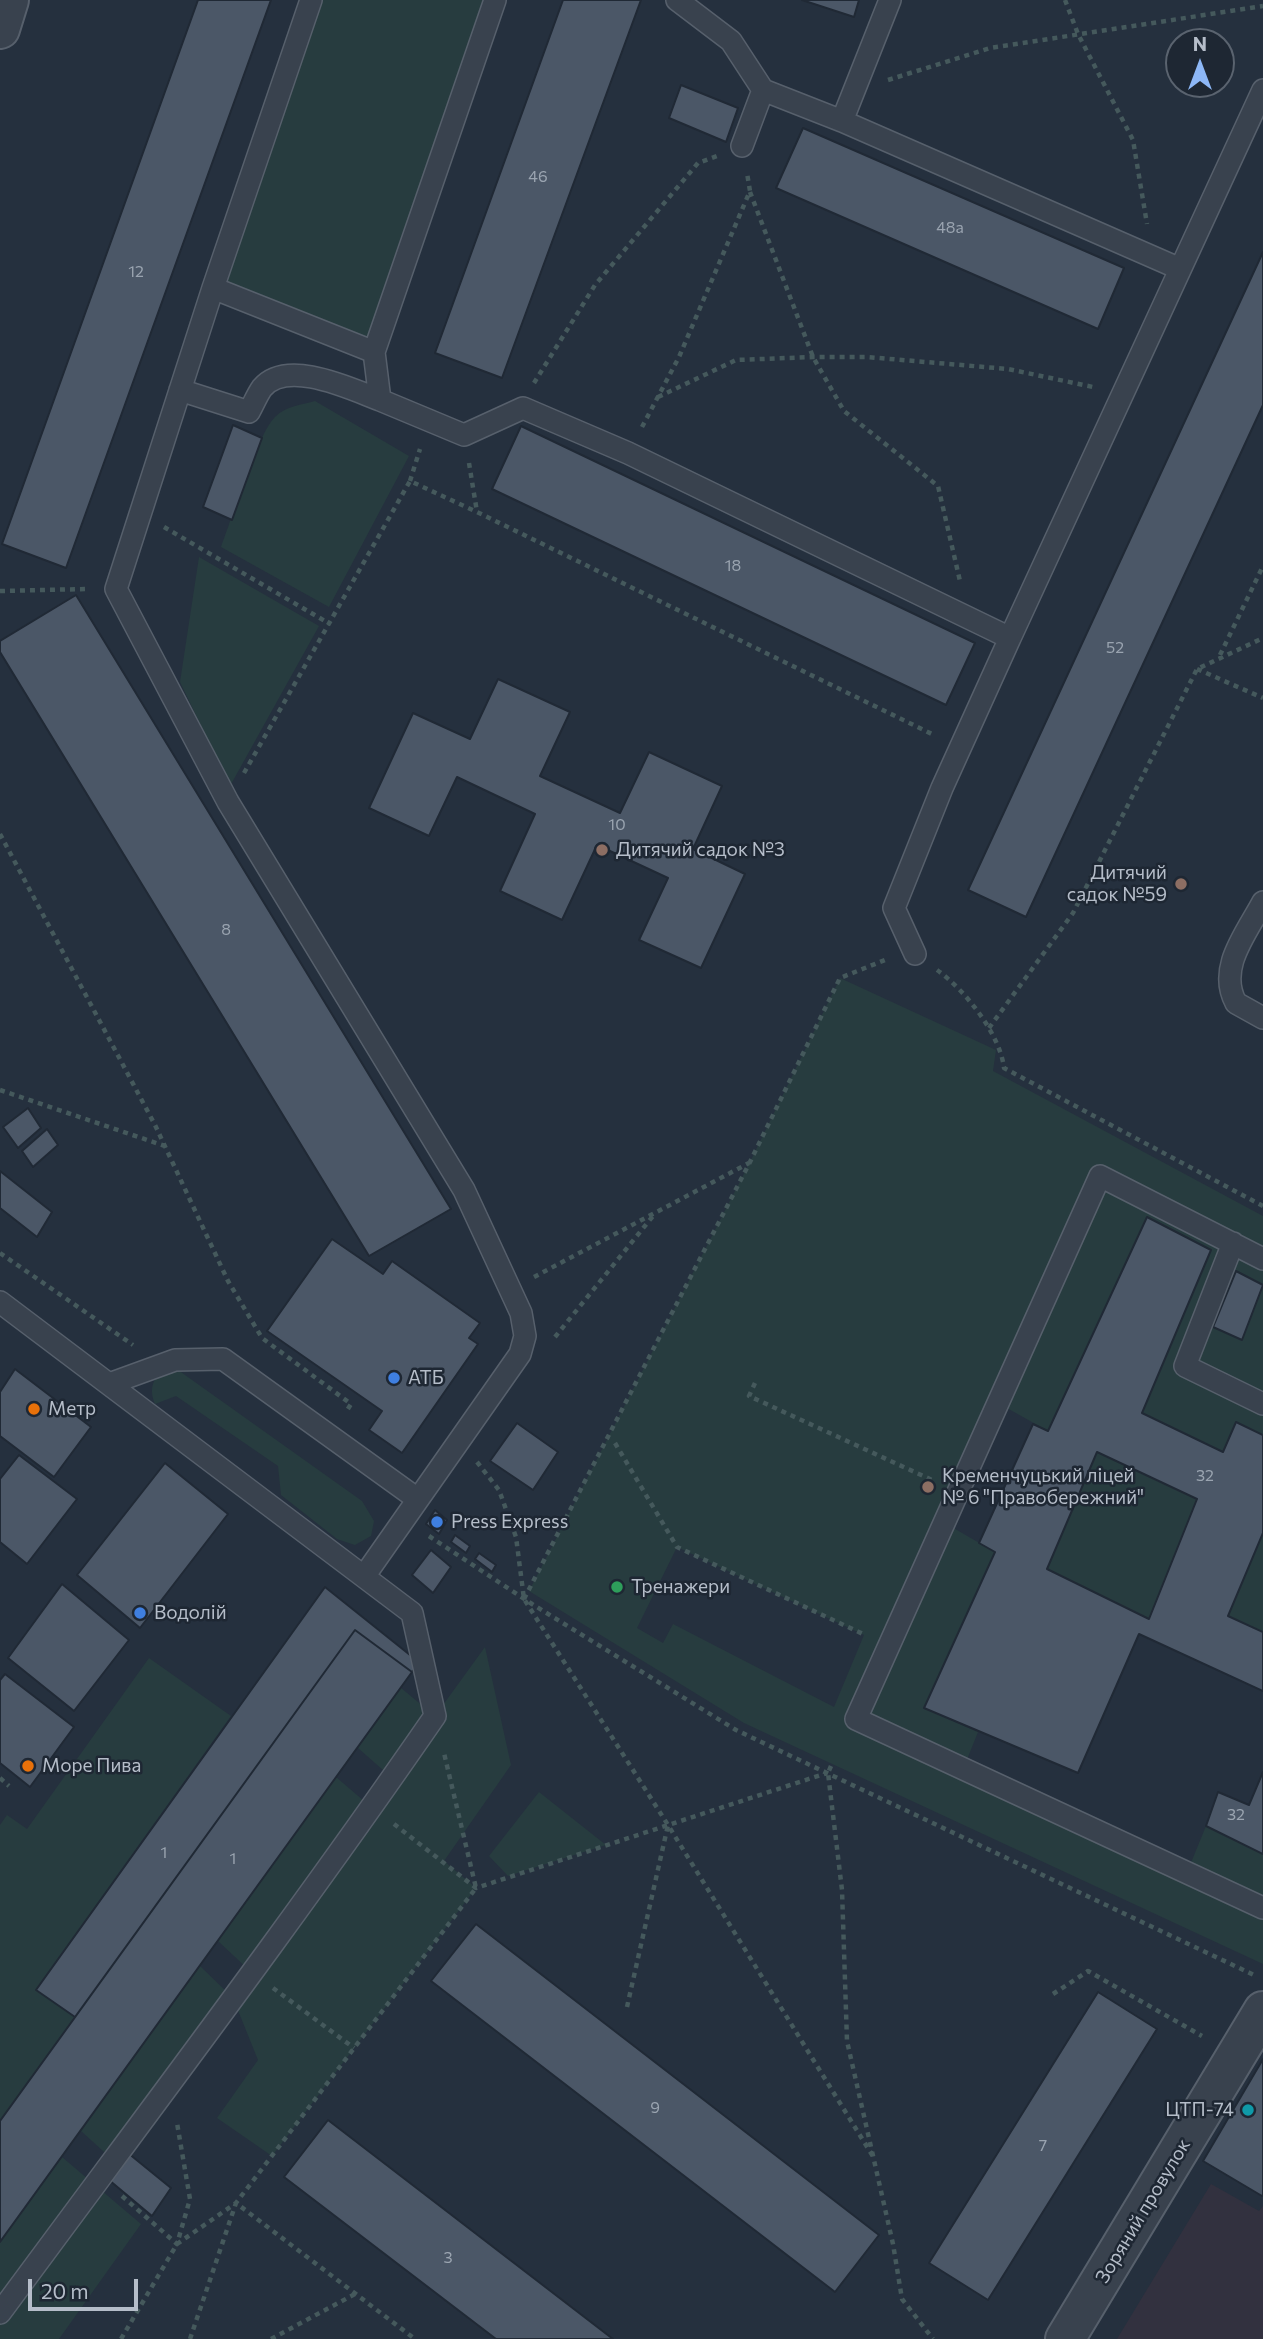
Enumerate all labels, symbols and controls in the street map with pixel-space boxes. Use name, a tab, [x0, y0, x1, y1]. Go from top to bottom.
north arrow	[1165, 28, 1235, 98]
text: N	[1193, 32, 1207, 55]
house number: 46	[528, 167, 548, 187]
house number: 48а	[936, 218, 964, 238]
house number: 12	[128, 262, 144, 282]
house number: 18	[725, 556, 741, 576]
house number: 52	[1106, 638, 1124, 658]
house number: 10	[608, 815, 626, 835]
place label: Дитячий садок №3	[616, 839, 785, 861]
marker: Дитячий садок №3	[594, 842, 610, 858]
place label: Дитячий садок №59	[1067, 862, 1167, 906]
marker: Дитячий садок №59	[1173, 876, 1189, 892]
house number: 8	[221, 920, 231, 940]
place label: АТБ	[408, 1367, 444, 1389]
marker: АТБ	[386, 1370, 402, 1386]
place label: Метр	[48, 1398, 96, 1420]
marker: Метр	[26, 1401, 42, 1417]
place label: Кременчуцький ліцей № 6 "Правобережний"	[942, 1465, 1144, 1509]
house number: 32	[1196, 1466, 1214, 1486]
marker: Кременчуцький ліцей № 6 "Правобережний"	[920, 1479, 936, 1495]
place label: Press Express	[451, 1511, 568, 1533]
marker: Press Express	[429, 1514, 445, 1530]
place label: Тренажери	[631, 1576, 730, 1598]
marker: Тренажери	[609, 1579, 625, 1595]
place label: Водолій	[154, 1602, 227, 1624]
marker: Водолій	[132, 1605, 148, 1621]
place label: Море Пива	[42, 1755, 141, 1777]
marker: Море Пива	[20, 1758, 36, 1774]
house number: 32	[1227, 1805, 1245, 1825]
house number: 1	[161, 1843, 167, 1863]
house number: 1	[230, 1849, 236, 1869]
house number: 9	[650, 2098, 660, 2118]
place label: ЦТП-74	[1165, 2099, 1234, 2121]
marker: ЦТП-74	[1240, 2102, 1256, 2118]
street label: Зоряний провулок	[1091, 2135, 1195, 2287]
house number: 7	[1039, 2136, 1047, 2156]
house number: 3	[443, 2248, 453, 2268]
scale bar	[32, 2266, 142, 2310]
text: 20 m	[41, 2278, 89, 2303]

